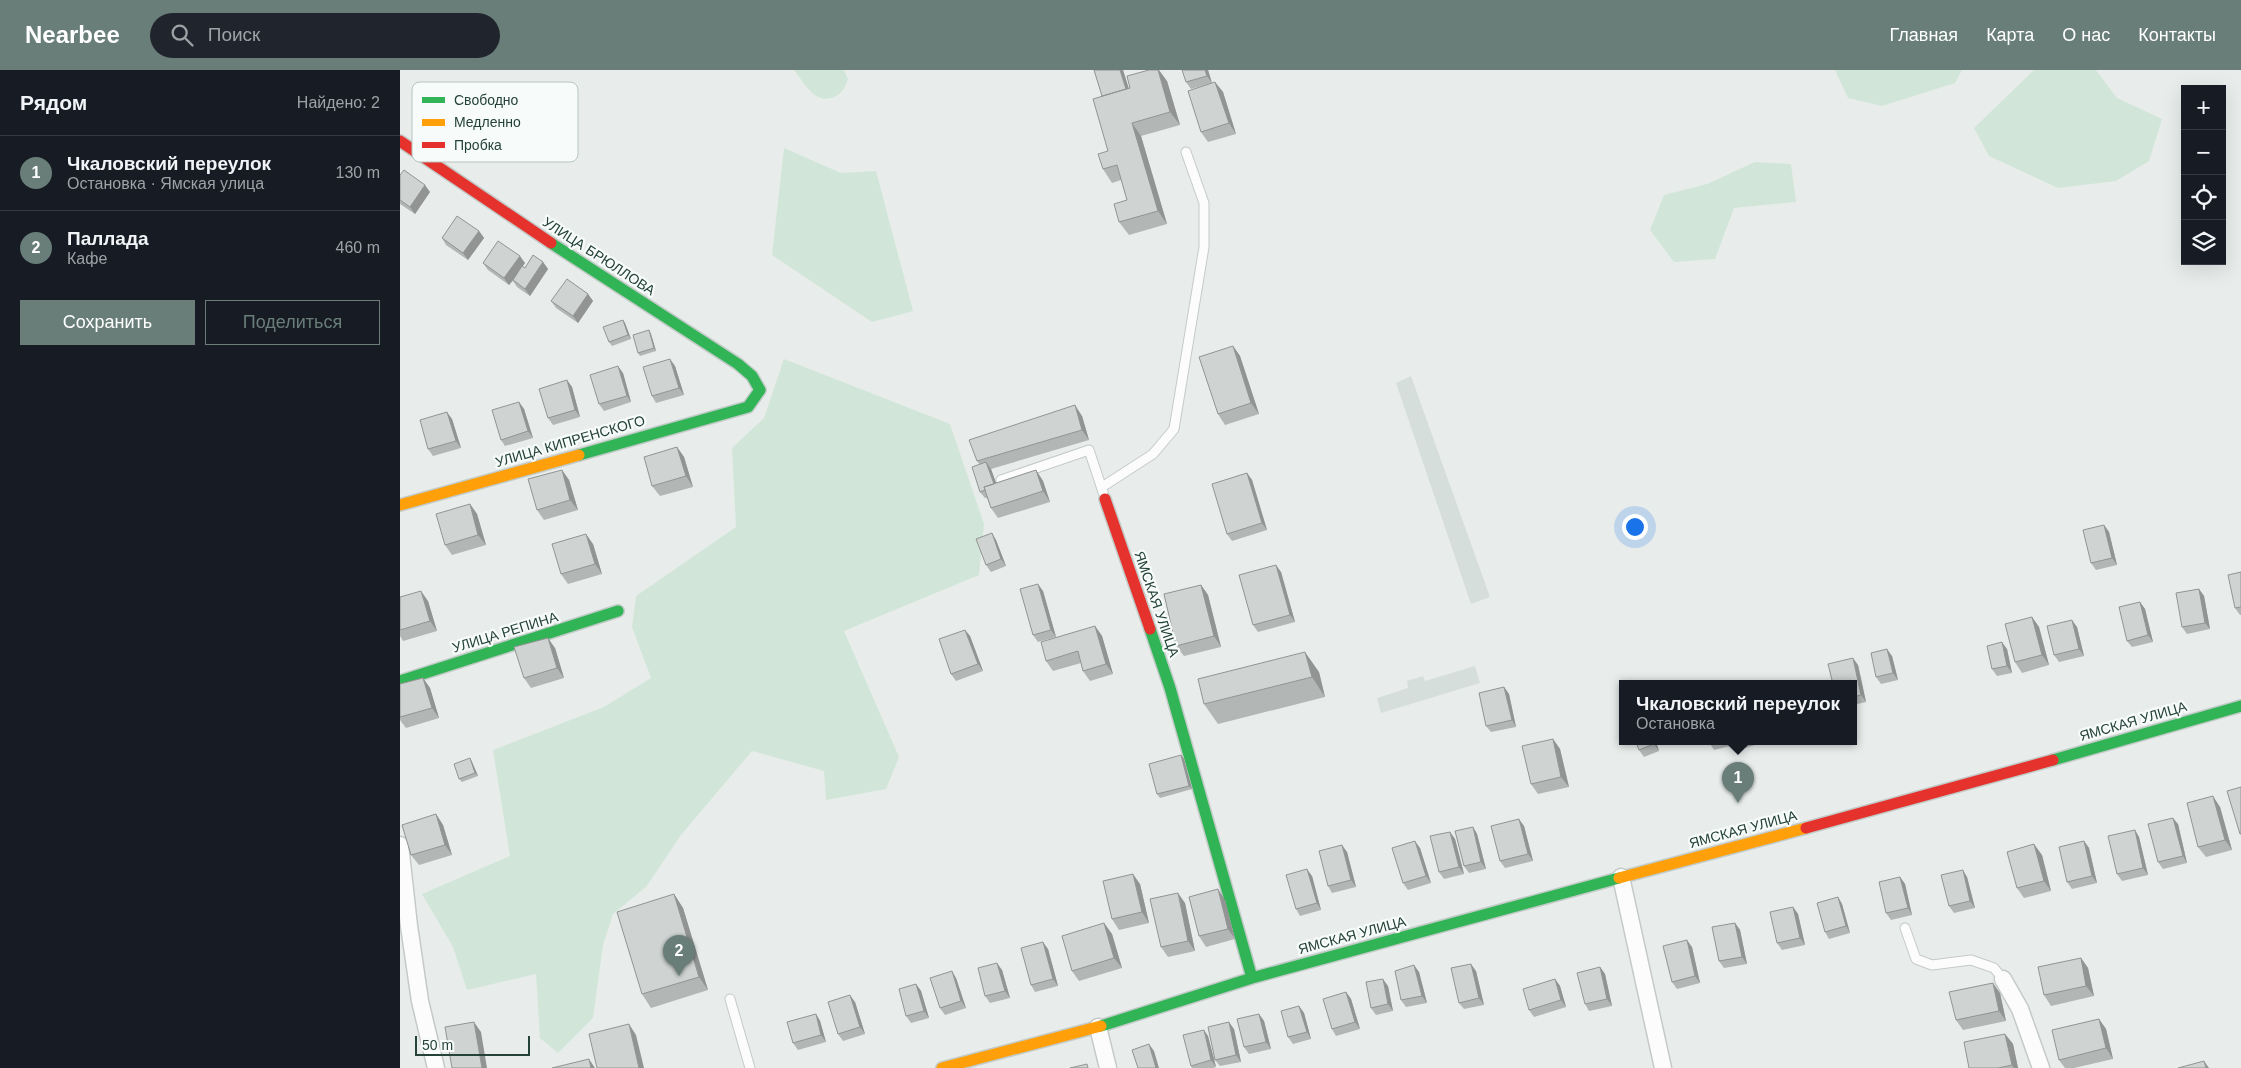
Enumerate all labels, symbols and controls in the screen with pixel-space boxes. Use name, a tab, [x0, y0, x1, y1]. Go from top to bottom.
search box	[150, 13, 500, 58]
text: Nearbee	[25, 21, 120, 48]
icon: search	[168, 21, 196, 49]
text: Поиск	[208, 24, 260, 45]
text: Главная	[1890, 25, 1958, 45]
text: Карта	[1986, 25, 2034, 45]
text: О нас	[2062, 25, 2110, 45]
text: Контакты	[2138, 25, 2216, 45]
legend	[412, 82, 578, 162]
map controls	[2181, 85, 2226, 265]
button: +	[2181, 85, 2226, 130]
text: Рядом	[20, 91, 87, 114]
text: Свободно	[454, 92, 519, 108]
text: Найдено: 2	[297, 94, 380, 111]
text: Медленно	[454, 114, 521, 130]
button: −	[2181, 130, 2226, 175]
text: Пробка	[454, 137, 502, 153]
text: Чкаловский переулок	[67, 153, 271, 174]
text: 1	[32, 164, 40, 181]
text: 130 m	[336, 164, 380, 181]
text: Остановка · Ямская улица	[67, 175, 264, 192]
button: locate	[2181, 175, 2226, 220]
street label: УЛИЦА БРЮЛЛОВА	[540, 214, 659, 299]
button: layers	[2181, 220, 2226, 265]
text: Паллада	[67, 228, 149, 249]
text: 2	[32, 239, 40, 256]
text: 460 m	[336, 239, 380, 256]
text: Кафе	[67, 250, 107, 267]
button: Сохранить	[20, 300, 195, 345]
button: Поделиться	[205, 300, 380, 345]
street label: УЛИЦА КИПРЕНСКОГО	[493, 412, 647, 470]
your location	[1622, 514, 1648, 540]
street label: ЯМСКАЯ УЛИЦА	[1131, 549, 1183, 660]
street label: УЛИЦА РЕПИНА	[450, 608, 560, 656]
popup	[1619, 680, 1857, 745]
text: Чкаловский переулок	[1636, 693, 1840, 714]
street label: ЯМСКАЯ УЛИЦА	[2078, 698, 2189, 744]
text: Остановка	[1636, 715, 1715, 732]
pin: 1	[1722, 762, 1754, 803]
street label: ЯМСКАЯ УЛИЦА	[1687, 807, 1799, 851]
street label: ЯМСКАЯ УЛИЦА	[1296, 913, 1408, 957]
pin: 2	[663, 935, 695, 976]
scale bar	[415, 1033, 530, 1056]
text: 50 m	[422, 1037, 453, 1053]

